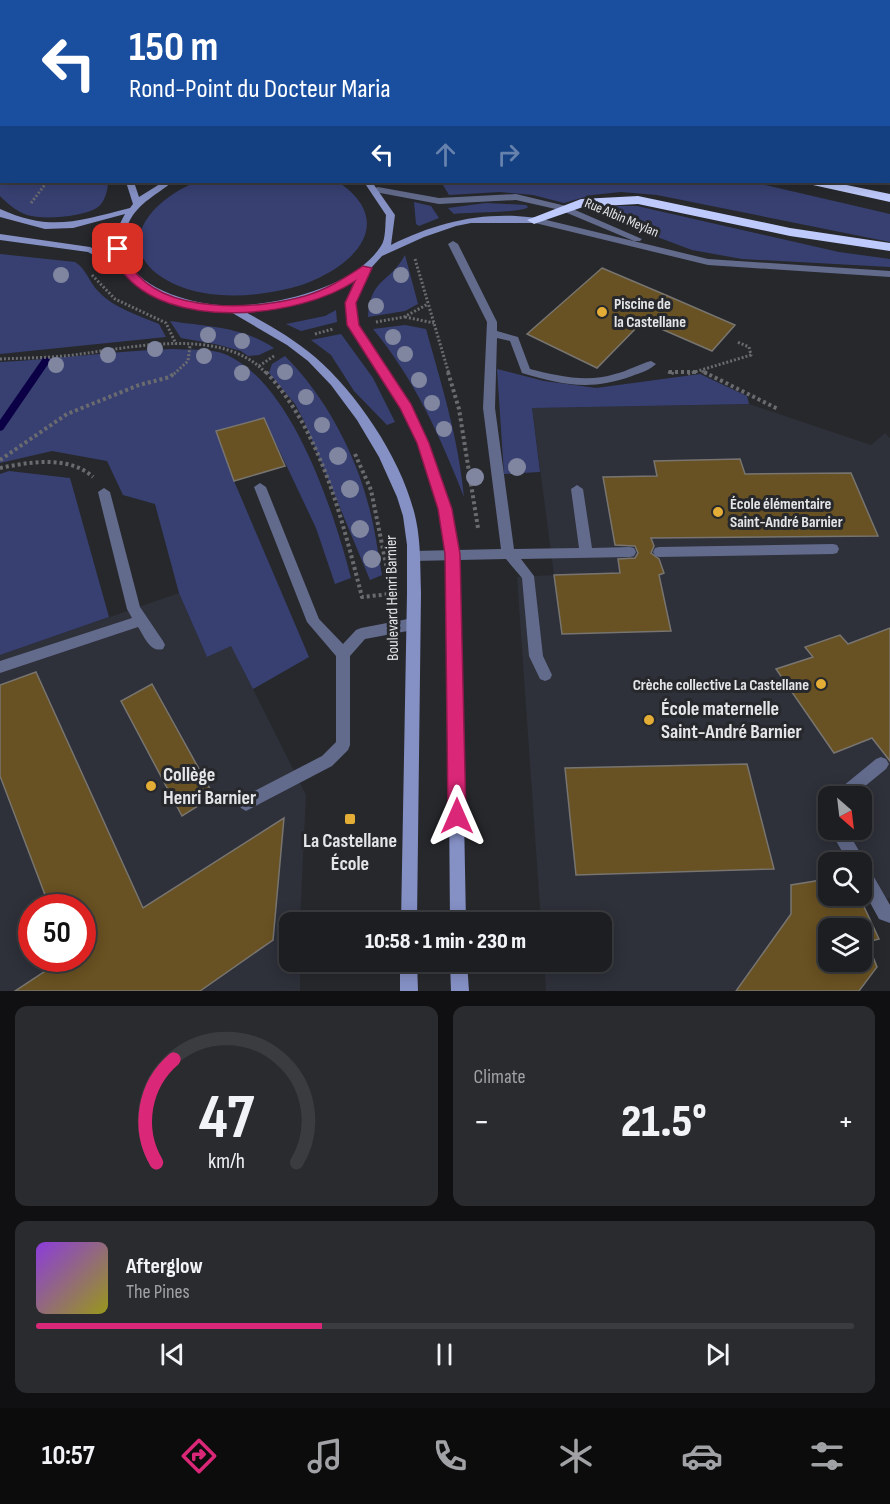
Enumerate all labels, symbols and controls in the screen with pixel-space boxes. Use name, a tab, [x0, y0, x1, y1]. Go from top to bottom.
text: 150 m	[129, 22, 218, 73]
icon: left	[30, 24, 108, 102]
text: Rond-Point du Docteur Maria	[129, 73, 391, 105]
icon: left	[366, 138, 399, 171]
icon: ahead	[429, 138, 462, 171]
icon: right	[492, 138, 525, 171]
street label: Rue Albin Meylan	[582, 194, 661, 241]
pin	[92, 223, 143, 274]
icon: arrive	[101, 232, 134, 265]
place label: Piscine de la Castellane	[614, 295, 686, 332]
marker: Piscine de la Castellane	[595, 305, 609, 319]
place label: École élémentaire Saint-André Barnier	[730, 495, 843, 532]
marker: École élémentaire Saint-André Barnier	[711, 505, 725, 519]
street label: Boulevard Henri Barnier	[382, 535, 403, 661]
place label: Crèche collective La Castellane	[633, 676, 809, 695]
marker: Crèche collective La Castellane	[814, 677, 828, 691]
place label: École maternelle Saint-André Barnier	[661, 697, 802, 744]
marker: École maternelle Saint-André Barnier	[642, 713, 656, 727]
place label: Collège Henri Barnier	[163, 763, 256, 810]
marker: Collège Henri Barnier	[144, 779, 158, 793]
position arrow	[425, 784, 489, 848]
north arrow	[818, 786, 872, 840]
map controls	[818, 786, 872, 972]
marker: La Castellane École	[343, 812, 357, 826]
place label: La Castellane École	[303, 829, 397, 876]
button: search	[818, 852, 872, 906]
speed limit sign: 50	[18, 894, 96, 972]
button: layers	[818, 918, 872, 972]
text: 10:58 · 1 min · 230 m	[365, 928, 526, 955]
text: Climate	[474, 1065, 526, 1089]
text: 47	[199, 1081, 255, 1156]
text: 21.5°	[621, 1095, 707, 1150]
text: −	[474, 1102, 490, 1142]
text: +	[838, 1102, 854, 1142]
text: km/h	[208, 1149, 245, 1174]
text: Afterglow	[126, 1253, 203, 1280]
text: The Pines	[126, 1280, 190, 1304]
icon: previous	[156, 1338, 189, 1371]
icon: pause	[428, 1338, 461, 1371]
icon: next	[701, 1338, 734, 1371]
icon: directions	[178, 1435, 220, 1477]
icon: music	[304, 1435, 346, 1477]
icon: phone	[429, 1435, 471, 1477]
icon: climate	[555, 1435, 597, 1477]
icon: car	[681, 1435, 723, 1477]
icon: filters	[806, 1435, 848, 1477]
text: 10:57	[42, 1440, 94, 1472]

